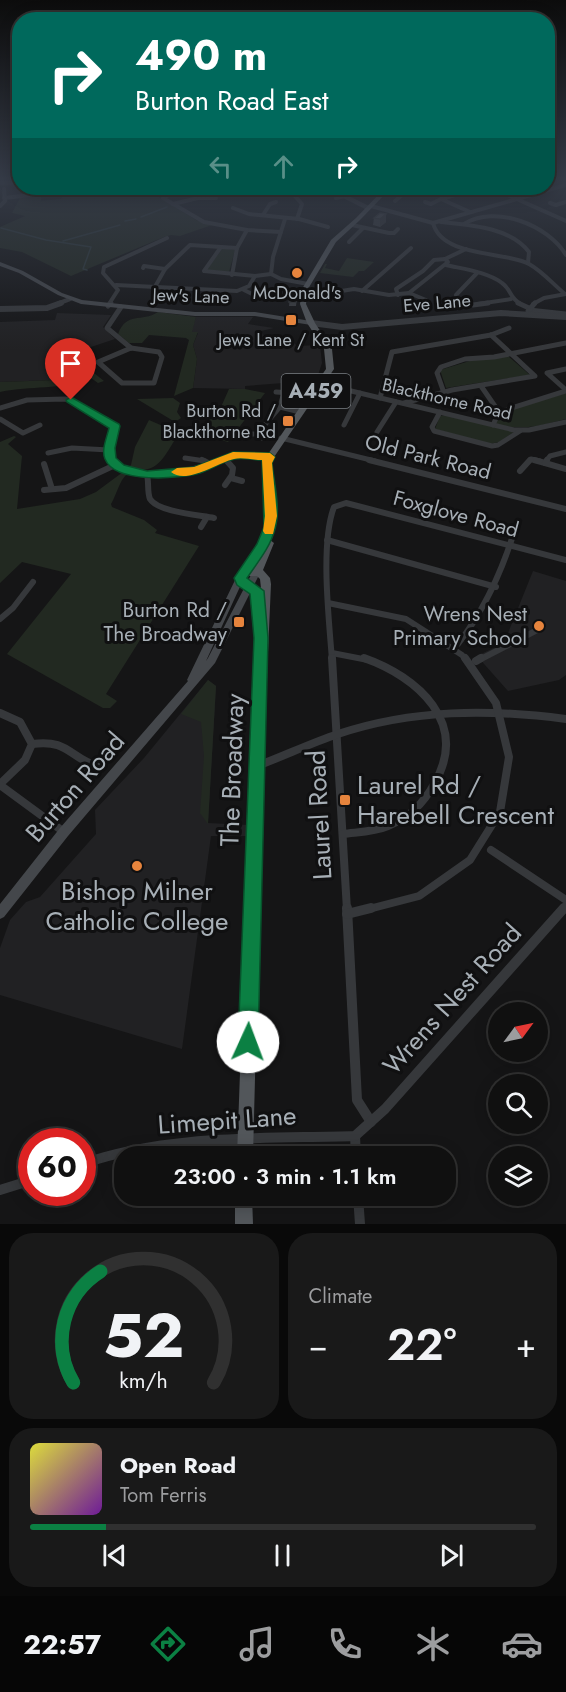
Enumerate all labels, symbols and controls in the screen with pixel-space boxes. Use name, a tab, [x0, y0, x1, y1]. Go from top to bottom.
text: 490 m	[135, 25, 267, 86]
icon: right	[36, 36, 114, 114]
text: Burton Road East	[135, 81, 329, 120]
icon: left	[204, 150, 237, 183]
icon: ahead	[267, 150, 300, 183]
icon: right	[330, 150, 363, 183]
marker: McDonald's	[290, 266, 304, 280]
place label: McDonald's	[253, 280, 341, 306]
street label: Jew's Lane	[150, 282, 230, 310]
street label: Eve Lane	[402, 287, 472, 319]
marker: Jews Lane / Kent St	[284, 313, 298, 327]
place label: Jews Lane / Kent St	[216, 327, 365, 353]
pin	[45, 338, 96, 400]
icon: arrive	[54, 347, 87, 380]
street label: Blackthorne Road	[380, 371, 514, 427]
road number: A459	[282, 374, 350, 408]
place label: Burton Rd / Blackthorne Rd	[162, 398, 276, 445]
marker: Burton Rd / Blackthorne Rd	[281, 414, 295, 428]
street label: Old Park Road	[362, 427, 494, 487]
street label: Foxglove Road	[390, 483, 522, 545]
place label: Burton Rd / The Broadway	[103, 595, 228, 649]
place label: Wrens Nest Primary School	[393, 599, 527, 653]
marker: Burton Rd / The Broadway	[232, 615, 246, 629]
marker: Wrens Nest Primary School	[532, 619, 546, 633]
street label: The Broadway	[210, 692, 254, 847]
street label: Burton Road	[16, 724, 134, 850]
street label: Laurel Road	[297, 749, 341, 881]
place label: Laurel Rd / Harebell Crescent	[357, 766, 555, 834]
marker: Laurel Rd / Harebell Crescent	[338, 793, 352, 807]
marker: Bishop Milner Catholic College	[130, 859, 144, 873]
place label: Bishop Milner Catholic College	[46, 872, 228, 940]
street label: Wrens Nest Road	[374, 915, 530, 1083]
north arrow	[488, 1002, 548, 1062]
map controls	[488, 1002, 548, 1206]
position arrow	[216, 1010, 280, 1074]
button: search	[488, 1074, 548, 1134]
street label: Limepit Lane	[156, 1096, 298, 1144]
speed limit sign: 60	[18, 1128, 96, 1206]
button: layers	[488, 1146, 548, 1206]
text: 23:00 · 3 min · 1.1 km	[174, 1160, 396, 1192]
text: Climate	[309, 1282, 372, 1311]
text: 52	[103, 1290, 184, 1380]
text: 22°	[387, 1312, 457, 1377]
text: −	[309, 1322, 328, 1369]
text: +	[516, 1322, 536, 1369]
text: km/h	[120, 1365, 168, 1396]
text: Open Road	[120, 1449, 236, 1481]
text: Tom Ferris	[120, 1481, 207, 1510]
icon: previous	[98, 1539, 131, 1572]
icon: pause	[266, 1539, 299, 1572]
icon: next	[435, 1539, 468, 1572]
icon: directions	[147, 1623, 189, 1665]
icon: music	[236, 1623, 278, 1665]
icon: phone	[324, 1623, 366, 1665]
icon: climate	[412, 1623, 454, 1665]
icon: car	[501, 1623, 543, 1665]
text: 22:57	[23, 1625, 101, 1664]

